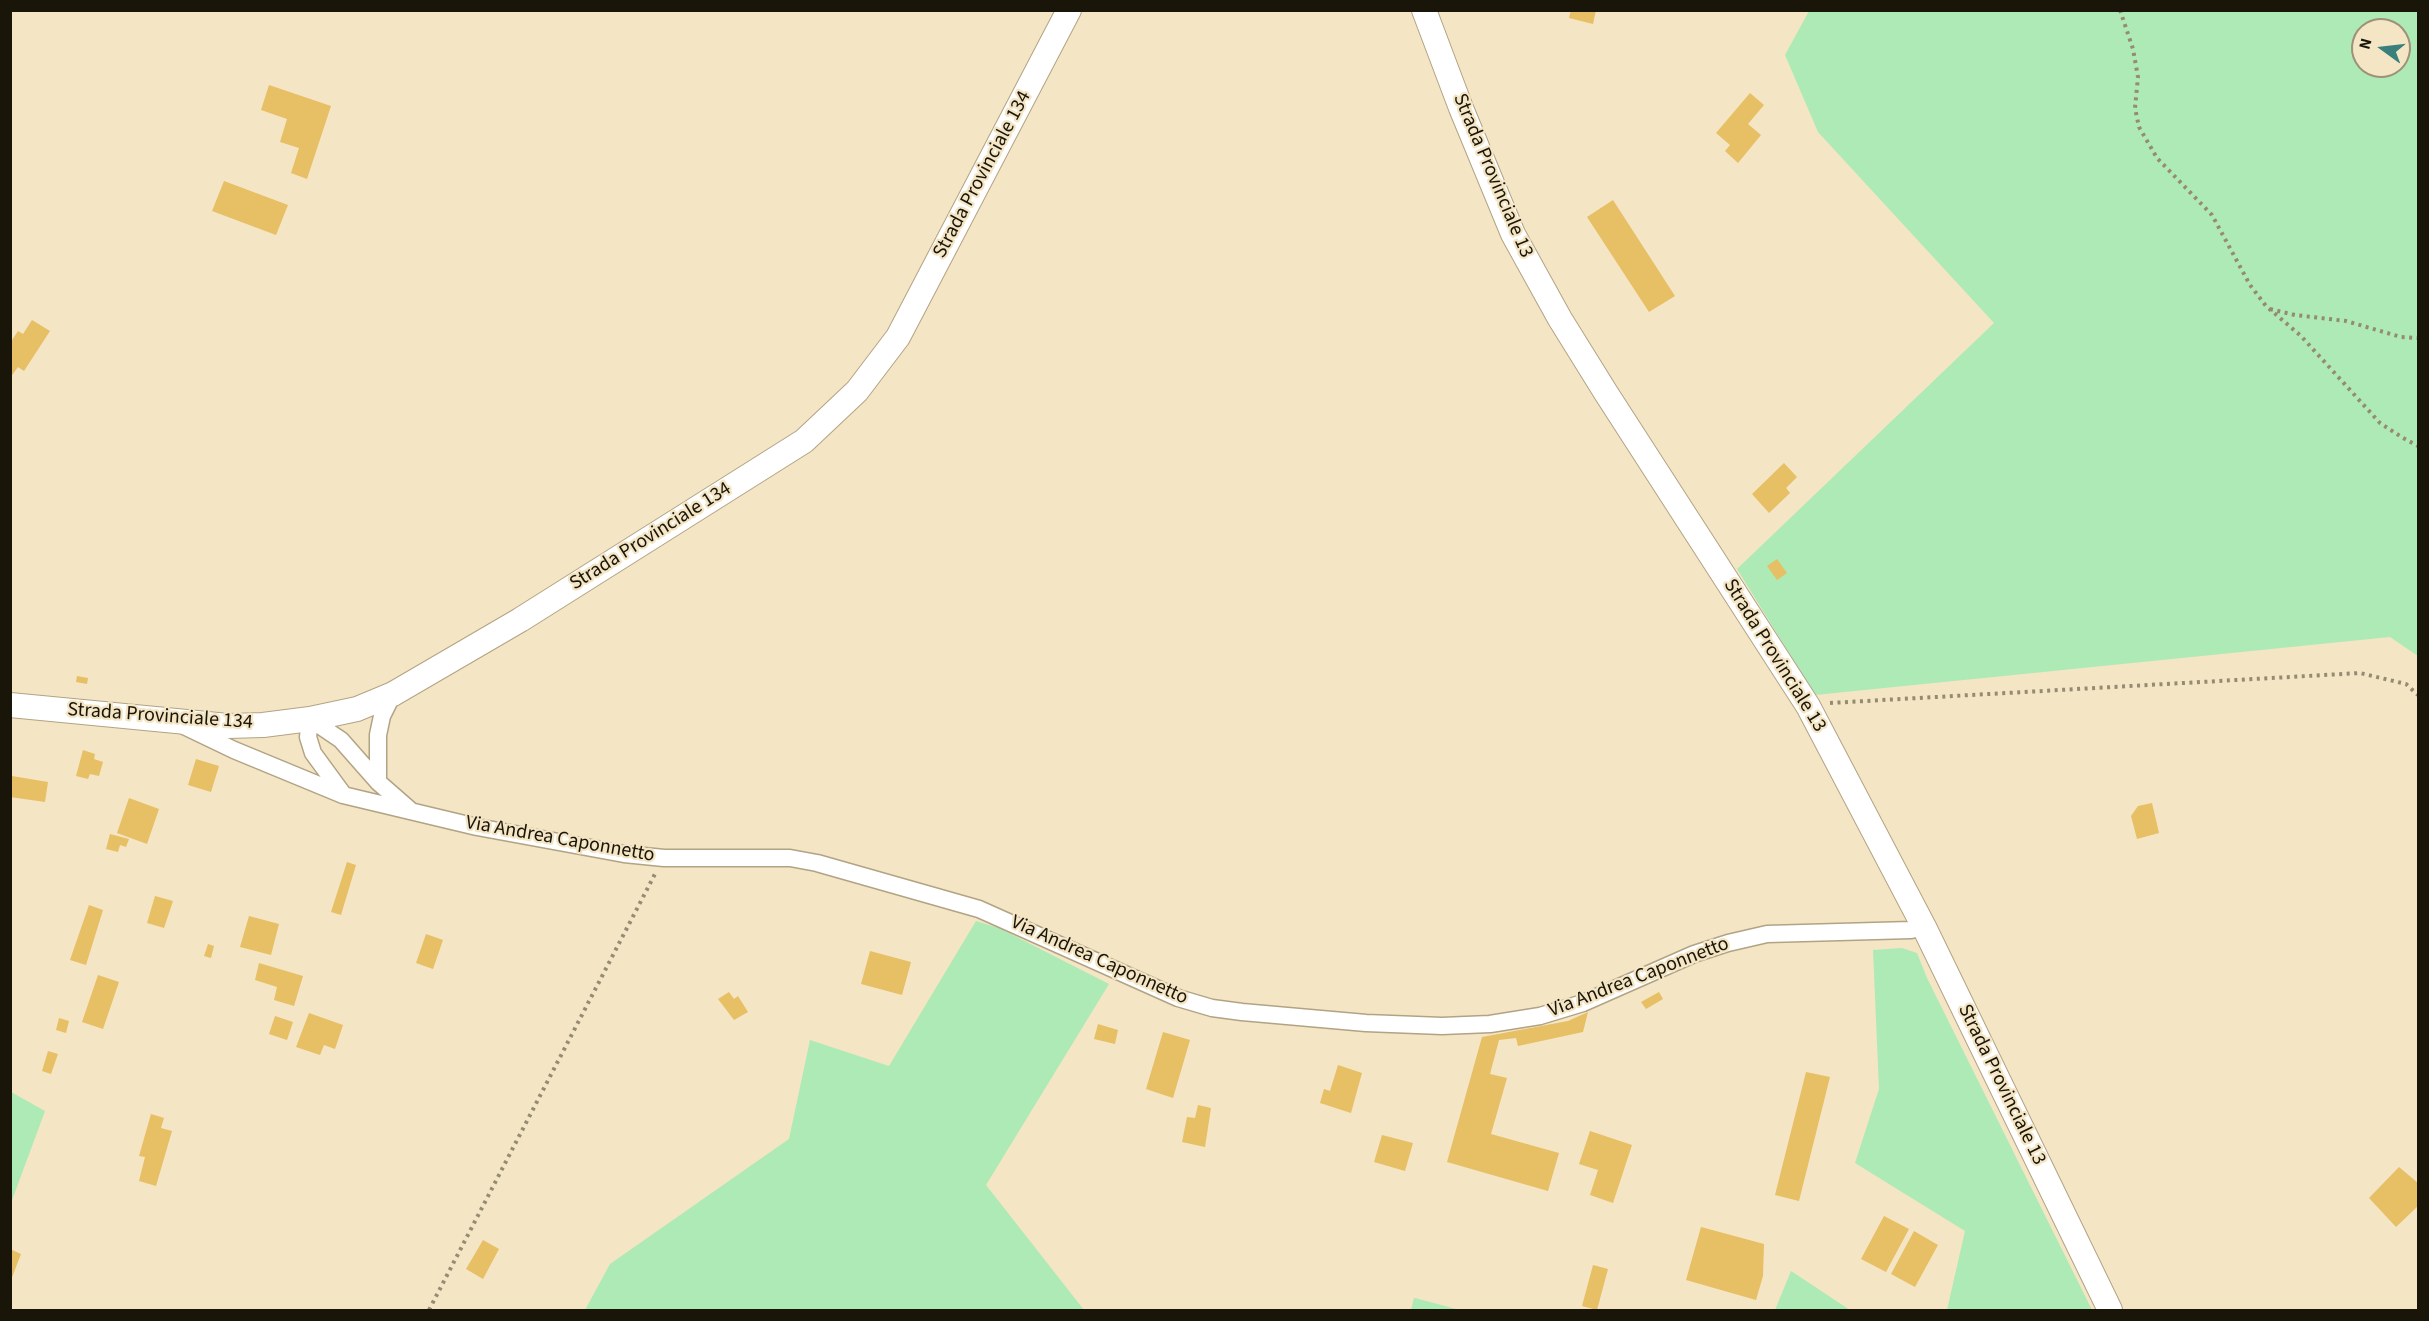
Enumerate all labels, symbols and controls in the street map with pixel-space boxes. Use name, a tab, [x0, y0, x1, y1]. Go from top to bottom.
north arrow	[2351, 18, 2411, 78]
text: N	[2354, 36, 2378, 52]
street label: Strada Provinciale 134	[929, 87, 1037, 263]
street label: Strada Provinciale 13	[1447, 90, 1537, 262]
street label: Strada Provinciale 134	[566, 478, 736, 596]
street label: Strada Provinciale 13	[1717, 575, 1831, 737]
street label: Strada Provinciale 134	[67, 699, 253, 735]
street label: Via Andrea Caponnetto	[464, 812, 656, 868]
street label: Via Andrea Caponnetto	[1007, 911, 1191, 1011]
street label: Via Andrea Caponnetto	[1545, 933, 1733, 1023]
street label: Strada Provinciale 13	[1952, 1001, 2050, 1169]

